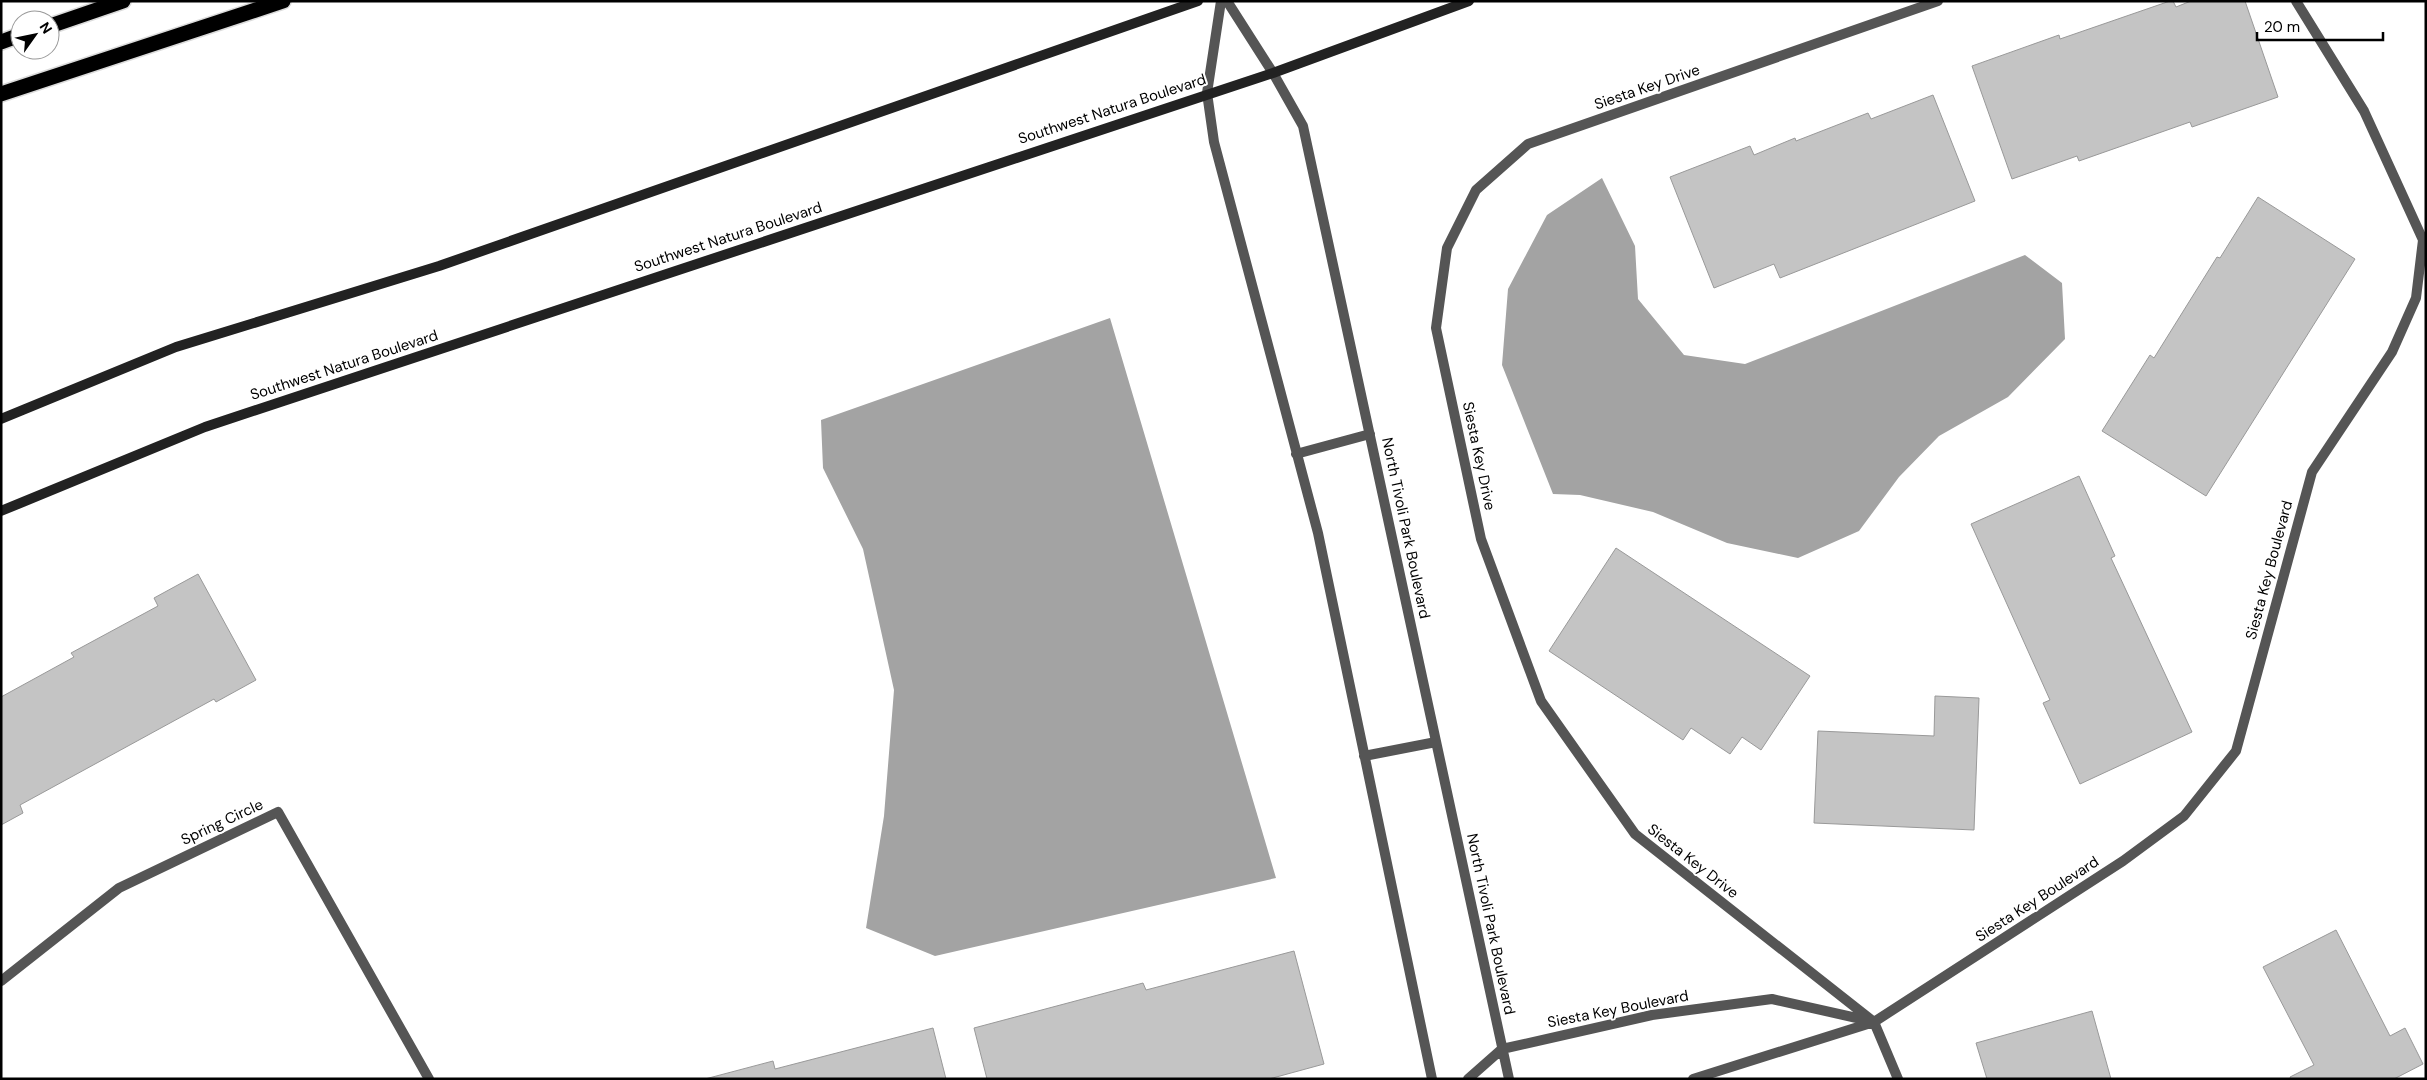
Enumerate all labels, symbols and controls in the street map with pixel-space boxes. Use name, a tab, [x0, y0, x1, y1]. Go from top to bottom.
north arrow	[10, 10, 60, 60]
scale bar	[2257, 10, 2383, 42]
text: 20 m	[2264, 17, 2300, 37]
text: N	[36, 19, 56, 37]
street label: Siesta Key Drive	[1592, 60, 1702, 114]
street label: Southwest Natura Boulevard	[1016, 69, 1208, 149]
street label: Southwest Natura Boulevard	[632, 197, 824, 277]
street label: Southwest Natura Boulevard	[248, 325, 440, 405]
street label: Siesta Key Drive	[1458, 400, 1500, 512]
street label: North Tivoli Park Boulevard	[1377, 436, 1435, 620]
street label: Siesta Key Boulevard	[2241, 498, 2297, 642]
street label: Spring Circle	[178, 794, 266, 850]
street label: Siesta Key Drive	[1643, 819, 1743, 903]
street label: North Tivoli Park Boulevard	[1462, 832, 1520, 1016]
street label: Siesta Key Boulevard	[1971, 852, 2103, 946]
street label: Siesta Key Boulevard	[1546, 986, 1690, 1032]

